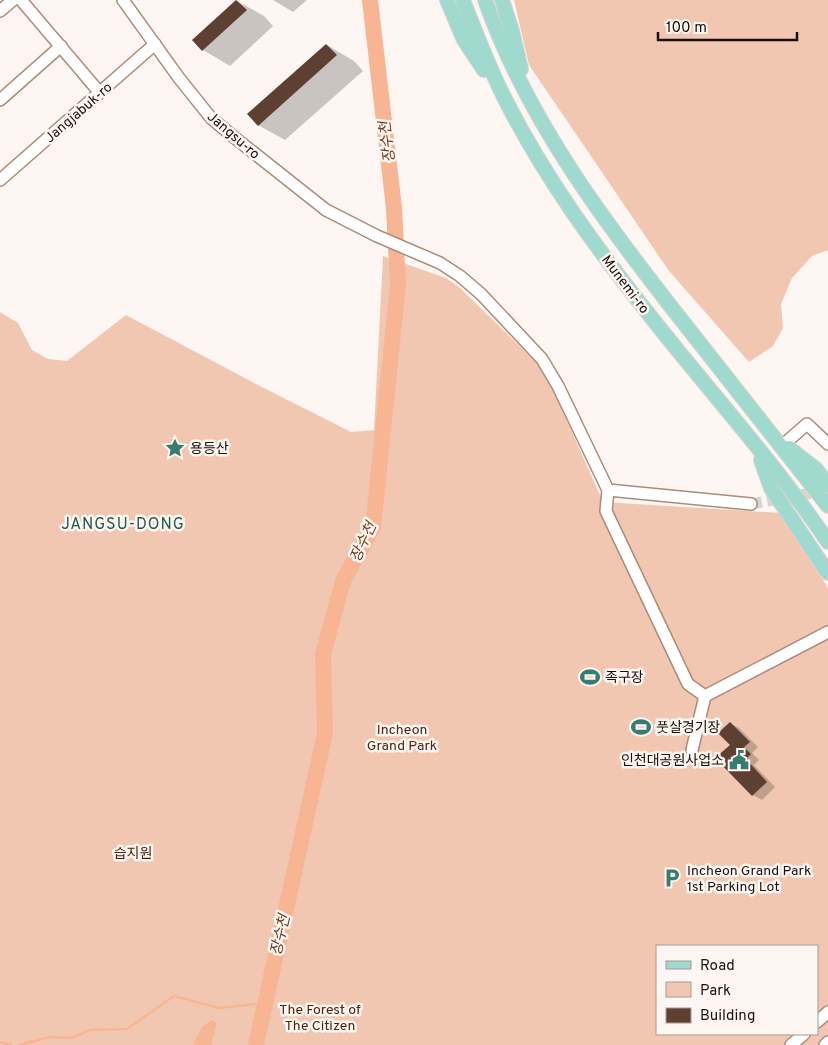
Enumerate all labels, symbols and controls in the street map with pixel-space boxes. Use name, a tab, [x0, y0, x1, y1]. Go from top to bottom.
scale bar	[658, 10, 797, 42]
text: 100 m	[666, 19, 707, 38]
street label: Jangjabuk-ro	[42, 79, 116, 147]
street label: Jangsu-ro	[203, 109, 263, 164]
water label: 장수천	[376, 118, 400, 164]
street label: Munemi-ro	[597, 252, 652, 318]
place icon: 용등산	[164, 437, 186, 459]
place label: 용등산	[190, 441, 229, 458]
district label: JANGSU-DONG	[61, 515, 185, 535]
water label: 장수천	[347, 518, 383, 565]
sports icon: 족구장	[579, 666, 601, 688]
place label: 족구장	[605, 670, 644, 687]
sports icon: 풋살경기장	[630, 716, 652, 738]
place label: 풋살경기장	[656, 720, 721, 737]
park label: Incheon Grand Park	[367, 722, 437, 755]
public building icon: 인천대공원사업소	[728, 749, 750, 771]
place label: 인천대공원사업소	[621, 752, 724, 770]
park label: 습지원	[114, 846, 152, 863]
place label: Incheon Grand Park 1st Parking Lot	[687, 863, 811, 896]
parking icon: Incheon Grand Park 1st Parking Lot	[661, 867, 683, 889]
water label: 장수천	[268, 911, 296, 958]
legend	[656, 945, 818, 1035]
text: Road	[700, 957, 735, 976]
text: Park	[700, 982, 731, 1001]
park label: The Forest of The Citizen	[279, 1002, 361, 1035]
text: Building	[700, 1007, 755, 1026]

